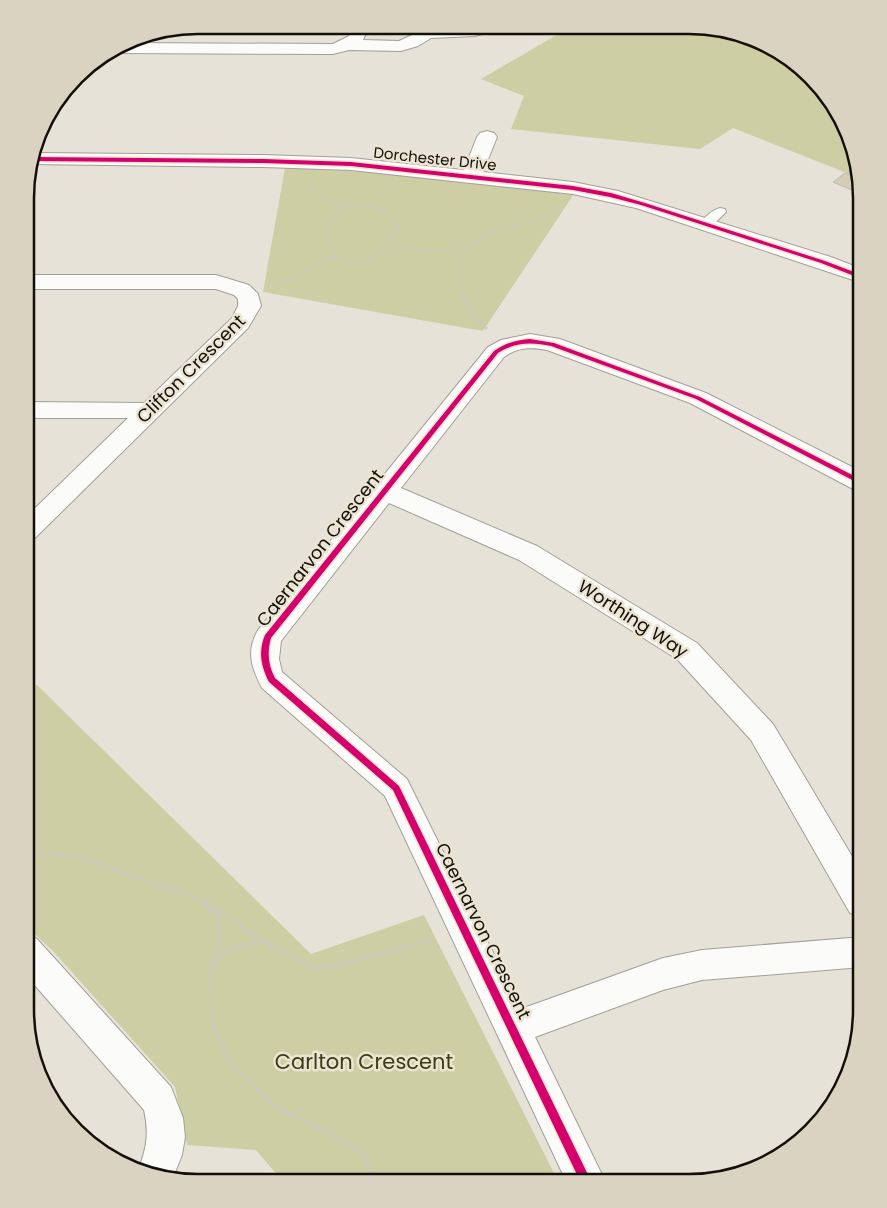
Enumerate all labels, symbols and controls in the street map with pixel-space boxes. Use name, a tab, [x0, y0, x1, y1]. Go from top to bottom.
street label: Dorchester Drive	[372, 142, 498, 175]
street label: Clifton Crescent	[131, 309, 251, 429]
street label: Caernarvon Crescent	[250, 464, 389, 632]
street label: Worthing Way	[573, 574, 693, 664]
street label: Caernarvon Crescent	[430, 838, 537, 1023]
park label: Carlton Crescent	[275, 1047, 453, 1076]

